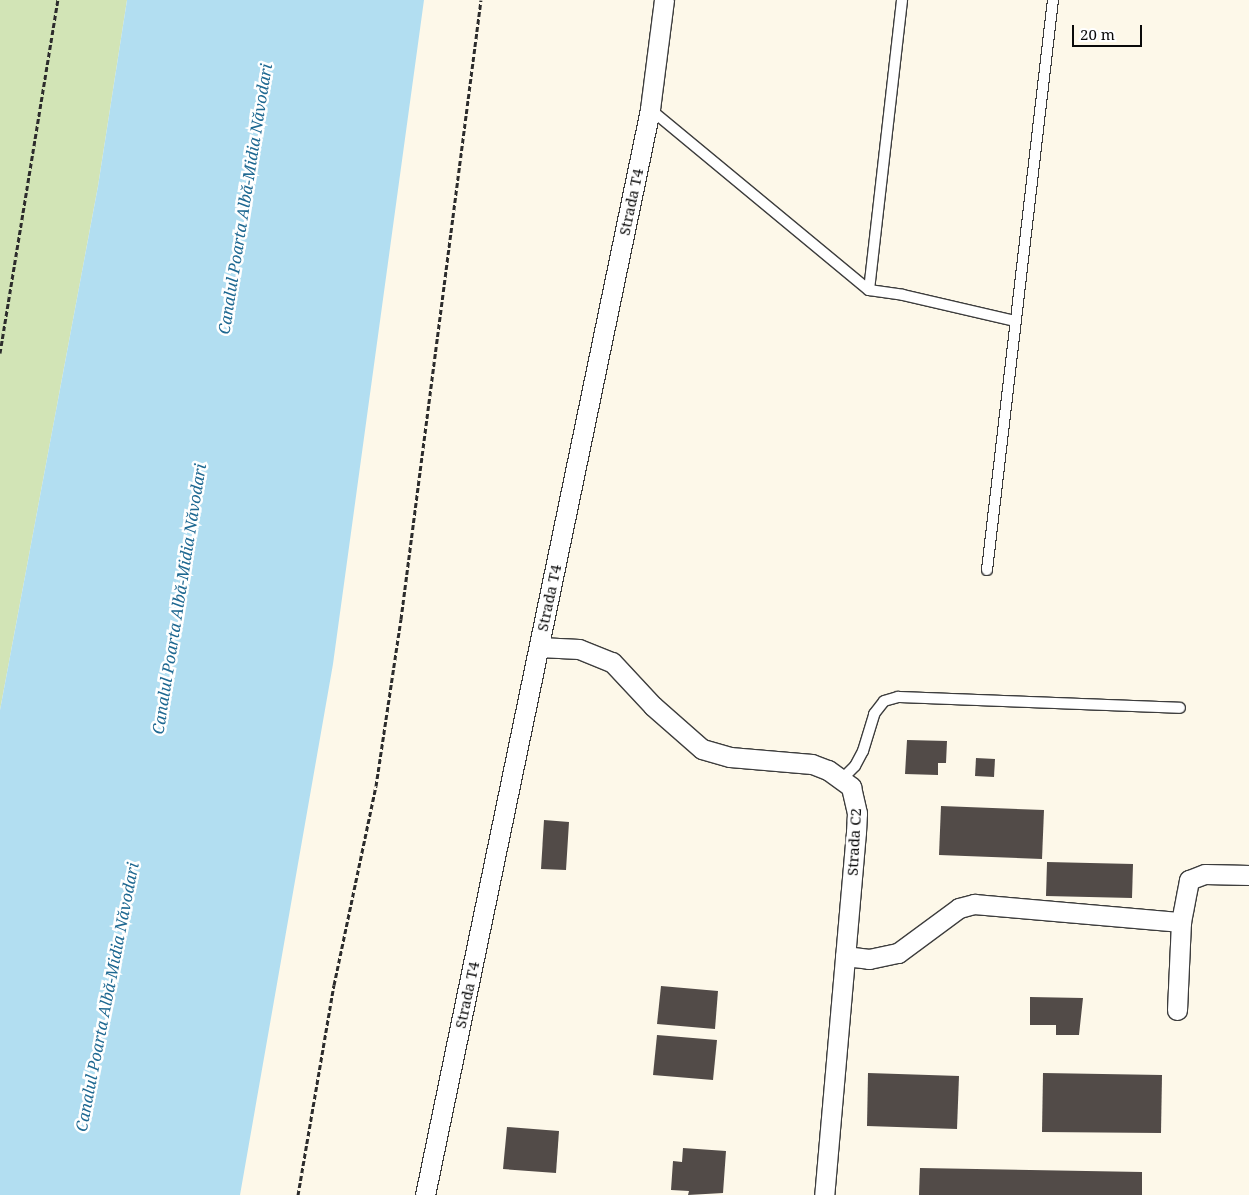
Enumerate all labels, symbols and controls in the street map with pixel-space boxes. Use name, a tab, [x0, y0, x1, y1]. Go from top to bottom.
scale bar	[1074, 15, 1144, 47]
text: 20 m	[1080, 24, 1115, 44]
water label: Canalul Poarta Albă-Midia Năvodari	[214, 62, 276, 336]
street label: Strada T4	[615, 167, 647, 237]
water label: Canalul Poarta Albă-Midia Năvodari	[148, 462, 210, 736]
street label: Strada T4	[533, 563, 565, 633]
street label: Strada C2	[843, 808, 865, 876]
water label: Canalul Poarta Albă-Midia Năvodari	[71, 861, 143, 1133]
street label: Strada T4	[451, 960, 483, 1030]

